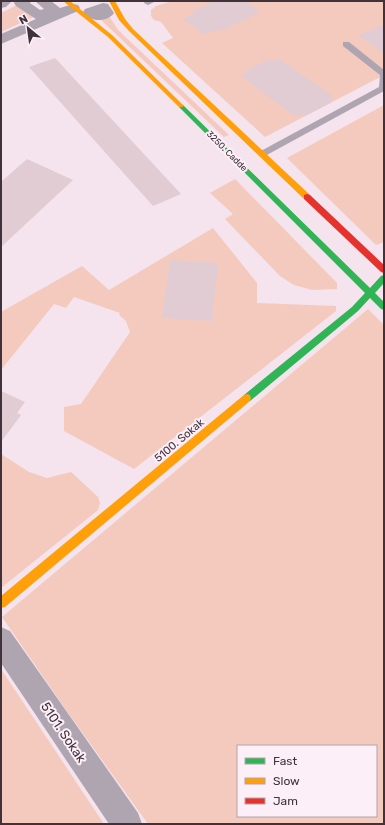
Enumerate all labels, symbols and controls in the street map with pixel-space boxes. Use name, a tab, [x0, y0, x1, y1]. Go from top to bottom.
north arrow	[8, 8, 48, 48]
text: N	[17, 12, 30, 27]
street label: 3250. Cadde	[205, 129, 249, 173]
street label: 5100. Sokak	[152, 416, 207, 465]
street label: 5101. Sokak	[38, 699, 89, 765]
legend	[237, 745, 377, 817]
text: Fast	[273, 754, 297, 768]
text: Slow	[273, 774, 300, 788]
text: Jam	[273, 794, 298, 808]

